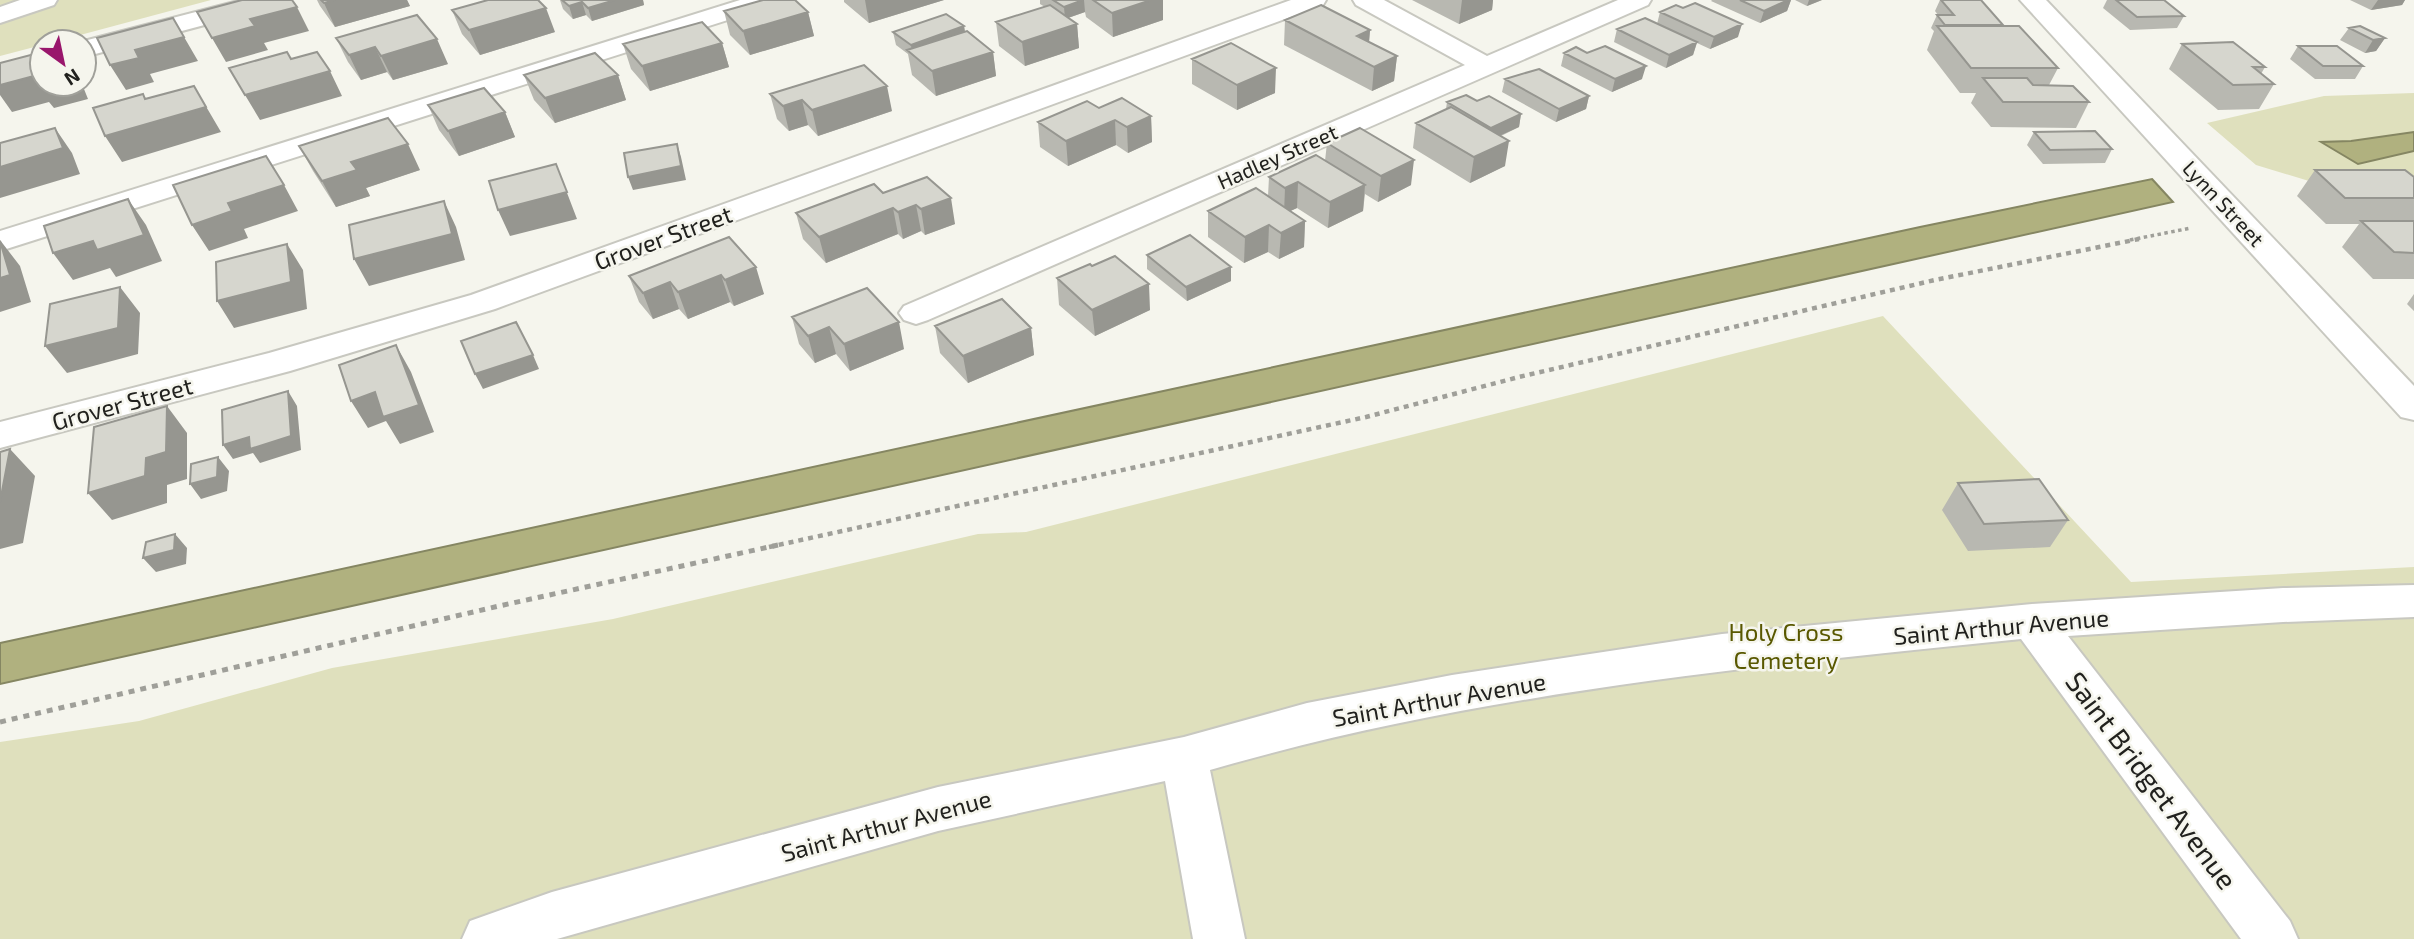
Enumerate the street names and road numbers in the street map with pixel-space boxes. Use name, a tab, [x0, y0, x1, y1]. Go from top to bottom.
street label: Hadley Street	[1213, 118, 1341, 194]
street label: Lynn Street	[2178, 155, 2270, 251]
street label: Grover Street	[590, 199, 736, 275]
street label: Grover Street	[48, 370, 196, 436]
street label: Saint Arthur Avenue	[1892, 602, 2110, 650]
street label: Saint Bridget Avenue	[2059, 665, 2245, 895]
street label: Saint Arthur Avenue	[1330, 666, 1548, 732]
street label: Saint Arthur Avenue	[778, 783, 994, 867]

